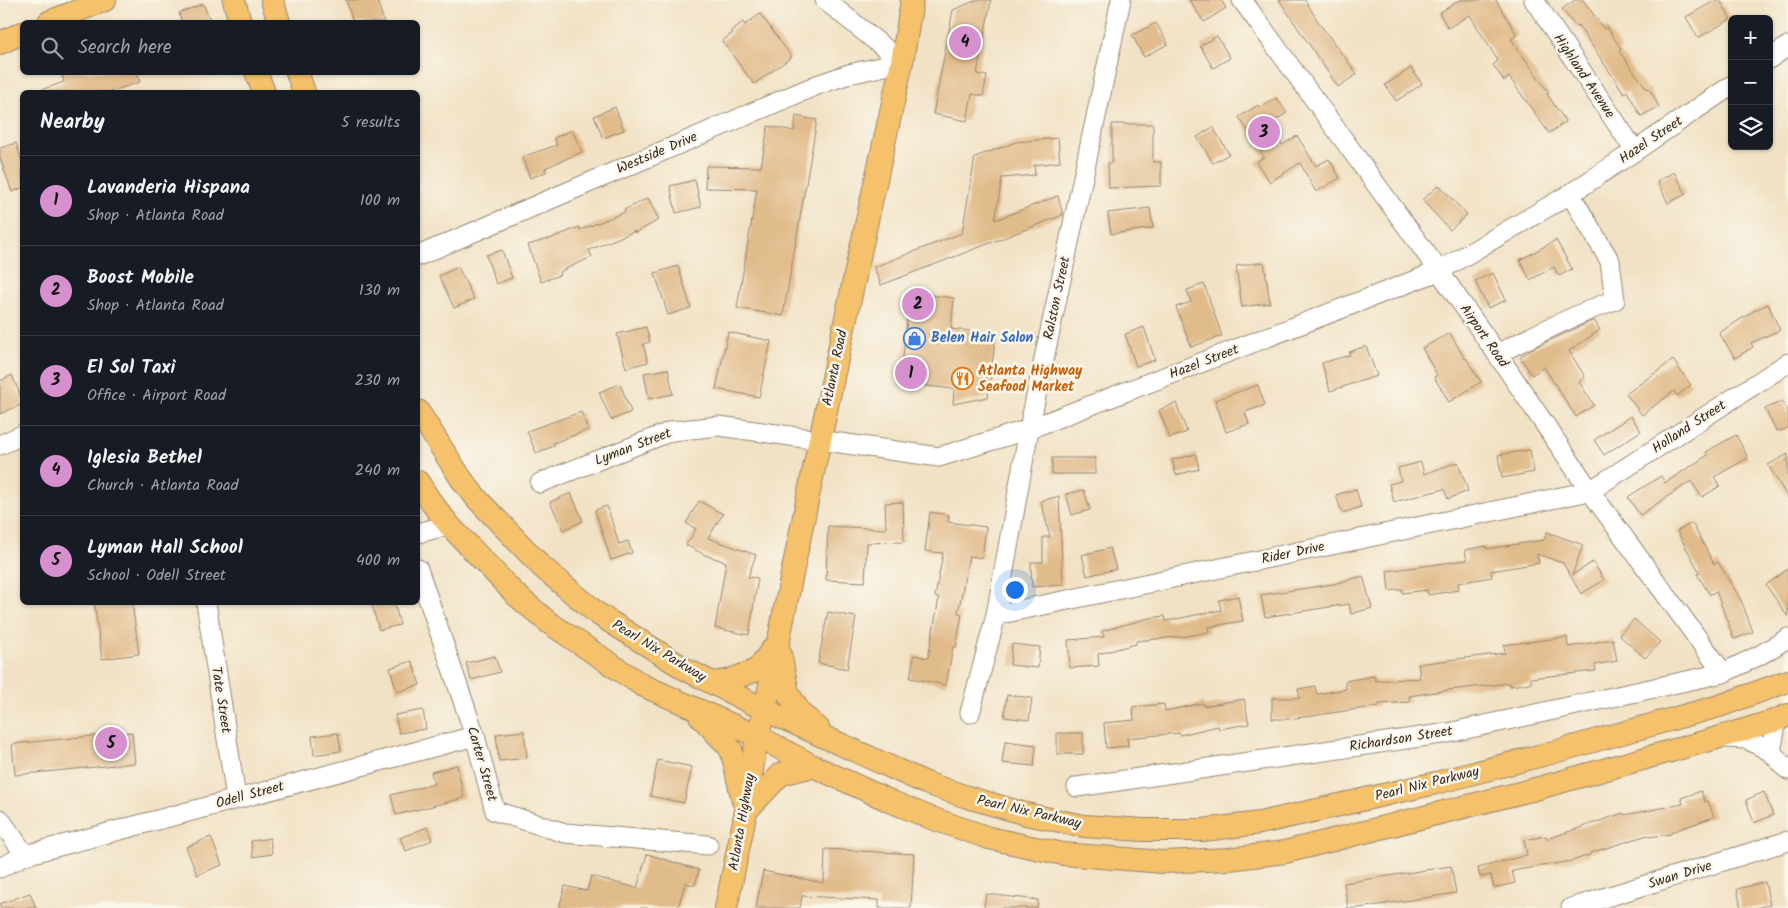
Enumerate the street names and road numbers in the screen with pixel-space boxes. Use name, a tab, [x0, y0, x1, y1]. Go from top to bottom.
street label: Highland Avenue	[1547, 29, 1621, 123]
street label: Hazel Street	[1615, 110, 1688, 170]
street label: Westside Drive	[613, 126, 702, 180]
street label: Ralston Street	[1037, 254, 1077, 342]
street label: Airport Road	[1454, 300, 1515, 373]
street label: Atlanta Road	[816, 327, 854, 408]
street label: Hazel Street	[1166, 338, 1243, 385]
street label: Holland Street	[1647, 394, 1731, 459]
street label: Lyman Street	[591, 422, 675, 472]
street label: Rider Drive	[1259, 535, 1327, 570]
street label: Pearl Nix Parkway	[608, 614, 711, 688]
street label: Tate Street	[205, 665, 237, 735]
street label: Richardson Street	[1348, 720, 1455, 758]
street label: Carter Street	[461, 724, 503, 805]
street label: Pearl Nix Parkway	[1373, 760, 1482, 808]
street label: Atlanta Highway	[723, 771, 761, 872]
street label: Odell Street	[213, 775, 287, 815]
street label: Pearl Nix Parkway	[975, 789, 1084, 835]
street label: Swan Drive	[1645, 855, 1715, 895]

